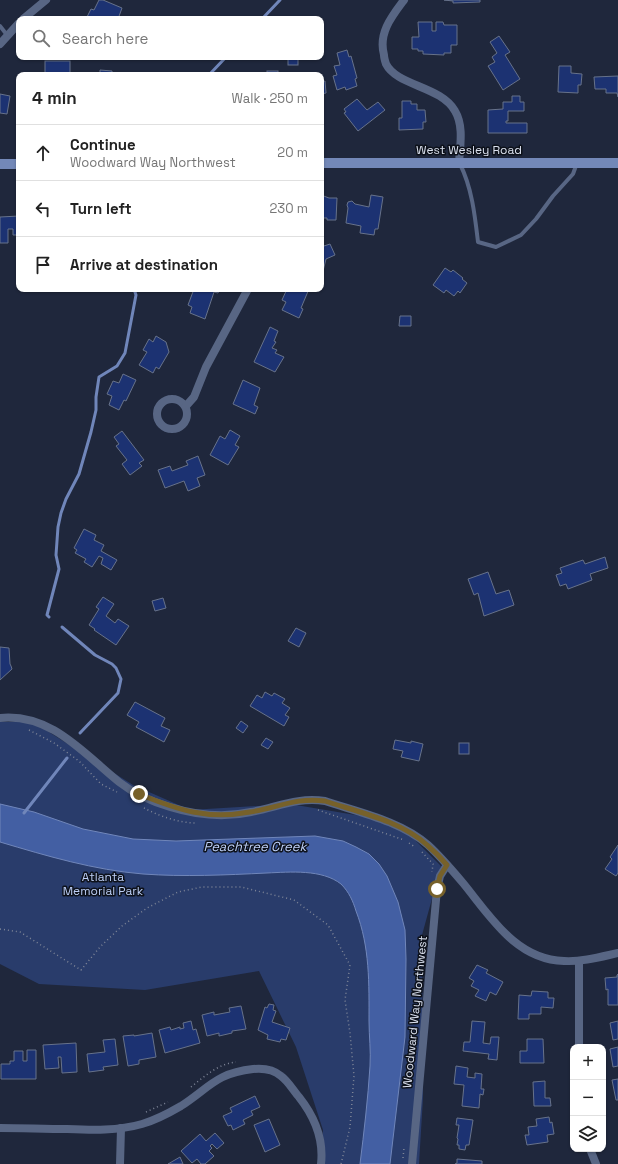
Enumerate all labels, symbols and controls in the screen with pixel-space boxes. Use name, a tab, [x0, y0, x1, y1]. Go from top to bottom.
search box	[16, 16, 324, 60]
icon: search	[30, 27, 52, 49]
text: Search here	[62, 29, 148, 48]
text: 4 min	[32, 87, 77, 109]
text: Walk · 250 m	[232, 90, 308, 107]
text: Continue	[70, 135, 136, 154]
icon: ahead	[32, 142, 54, 164]
street label: West Wesley Road	[416, 142, 522, 158]
text: 20 m	[277, 144, 308, 161]
text: Woodward Way Northwest	[70, 154, 236, 171]
icon: left	[32, 198, 54, 220]
text: Turn left	[70, 199, 132, 218]
text: 230 m	[270, 200, 308, 217]
icon: arrive	[32, 254, 54, 276]
text: Arrive at destination	[70, 255, 218, 274]
route end	[130, 785, 148, 803]
water label: Peachtree Creek	[204, 838, 308, 855]
park label: Atlanta Memorial Park	[63, 869, 144, 899]
route start	[428, 880, 446, 898]
street label: Woodward Way Northwest	[399, 935, 431, 1089]
map controls	[570, 1044, 606, 1152]
button: +	[570, 1044, 606, 1080]
button: −	[570, 1080, 606, 1116]
button: layers	[570, 1116, 606, 1152]

